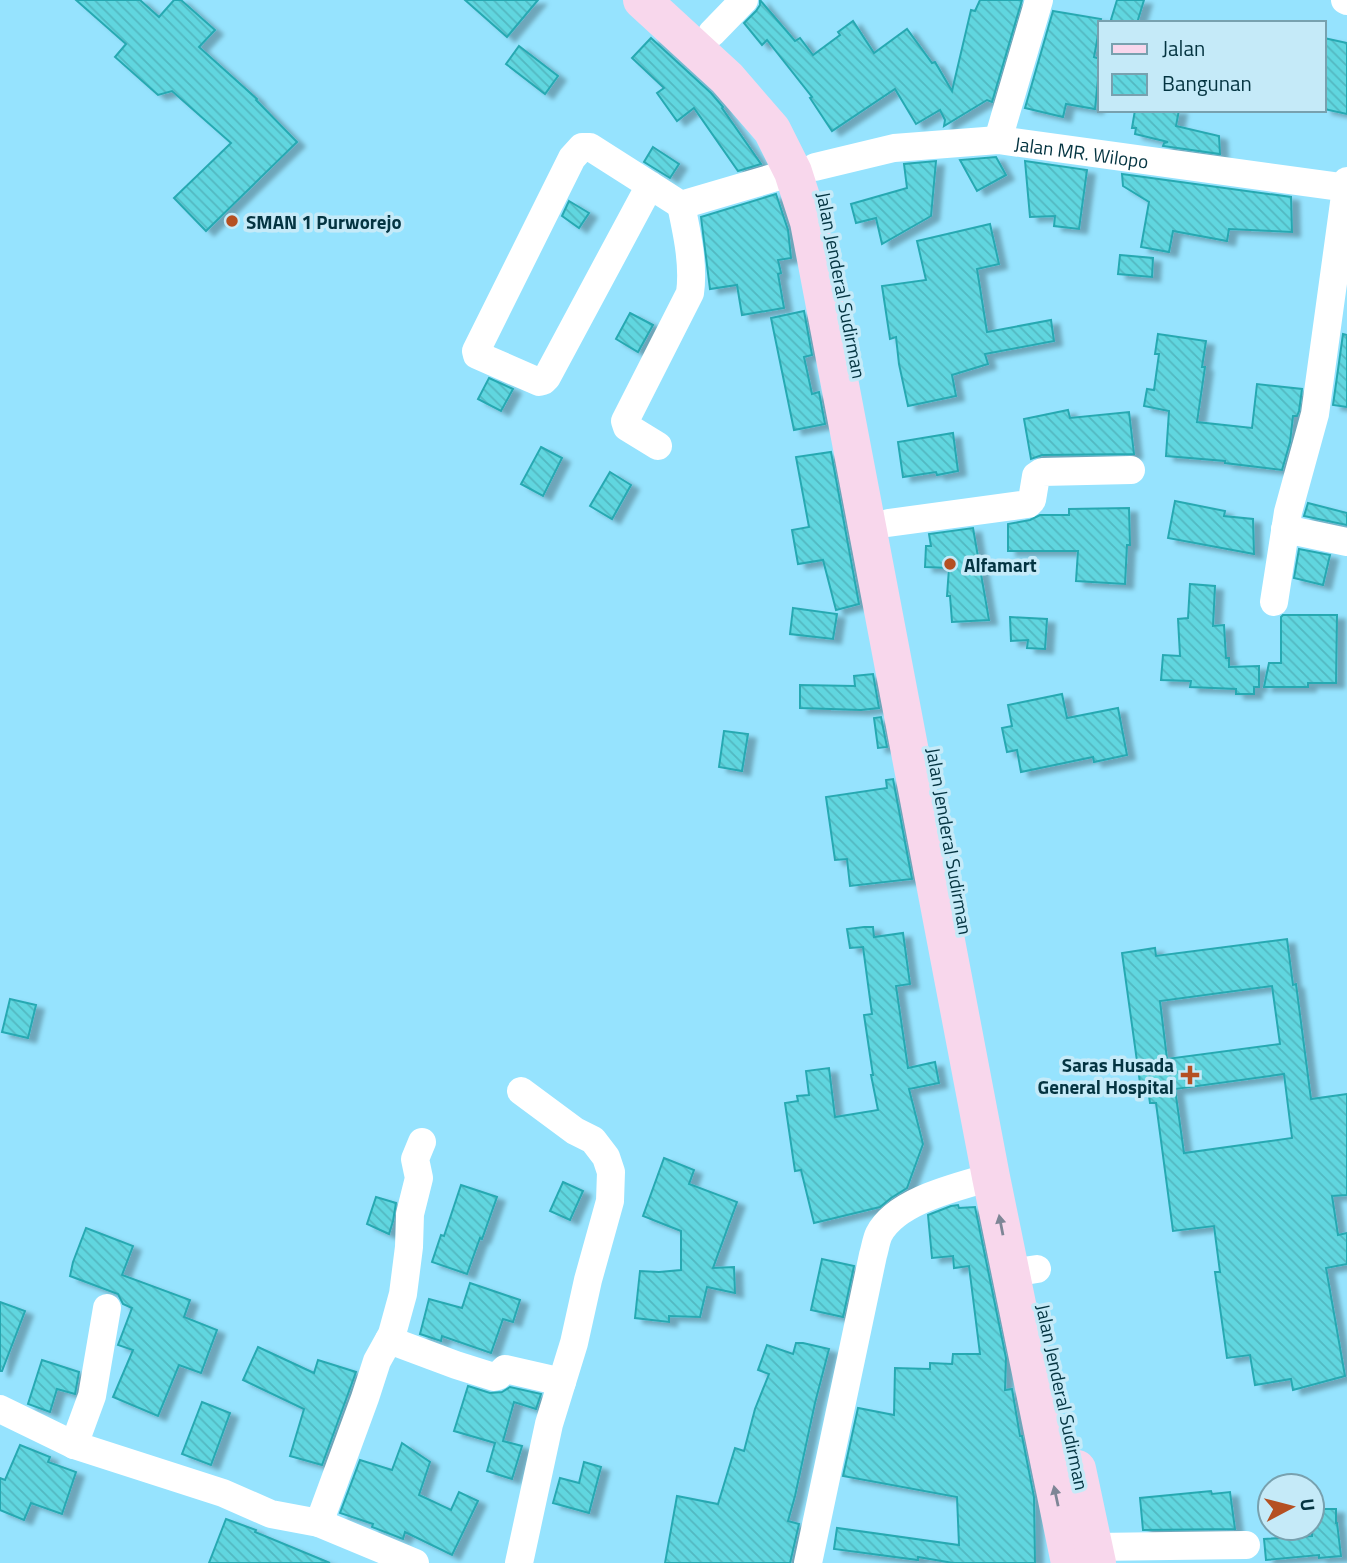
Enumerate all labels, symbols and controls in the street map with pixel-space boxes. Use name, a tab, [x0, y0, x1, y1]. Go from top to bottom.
legend	[1098, 21, 1326, 112]
text: Jalan	[1162, 32, 1205, 64]
text: Bangunan	[1162, 67, 1252, 99]
street label: Jalan MR. Wilopo	[1013, 128, 1150, 175]
street label: Jalan Jenderal Sudirman	[810, 189, 874, 381]
place label: SMAN 1 Purworejo	[246, 207, 402, 236]
marker: SMAN 1 Purworejo	[224, 213, 240, 229]
place label: Alfamart	[964, 550, 1037, 579]
marker: Alfamart	[942, 556, 958, 572]
street label: Jalan Jenderal Sudirman	[919, 745, 981, 937]
place label: Saras Husada General Hospital	[1038, 1050, 1174, 1101]
marker: Saras Husada General Hospital	[1180, 1065, 1200, 1085]
one-way arrow	[995, 1214, 1006, 1236]
street label: Jalan Jenderal Sudirman	[1029, 1301, 1097, 1493]
north arrow	[1256, 1472, 1326, 1542]
one-way arrow	[1051, 1485, 1062, 1507]
text: U	[1293, 1497, 1324, 1513]

